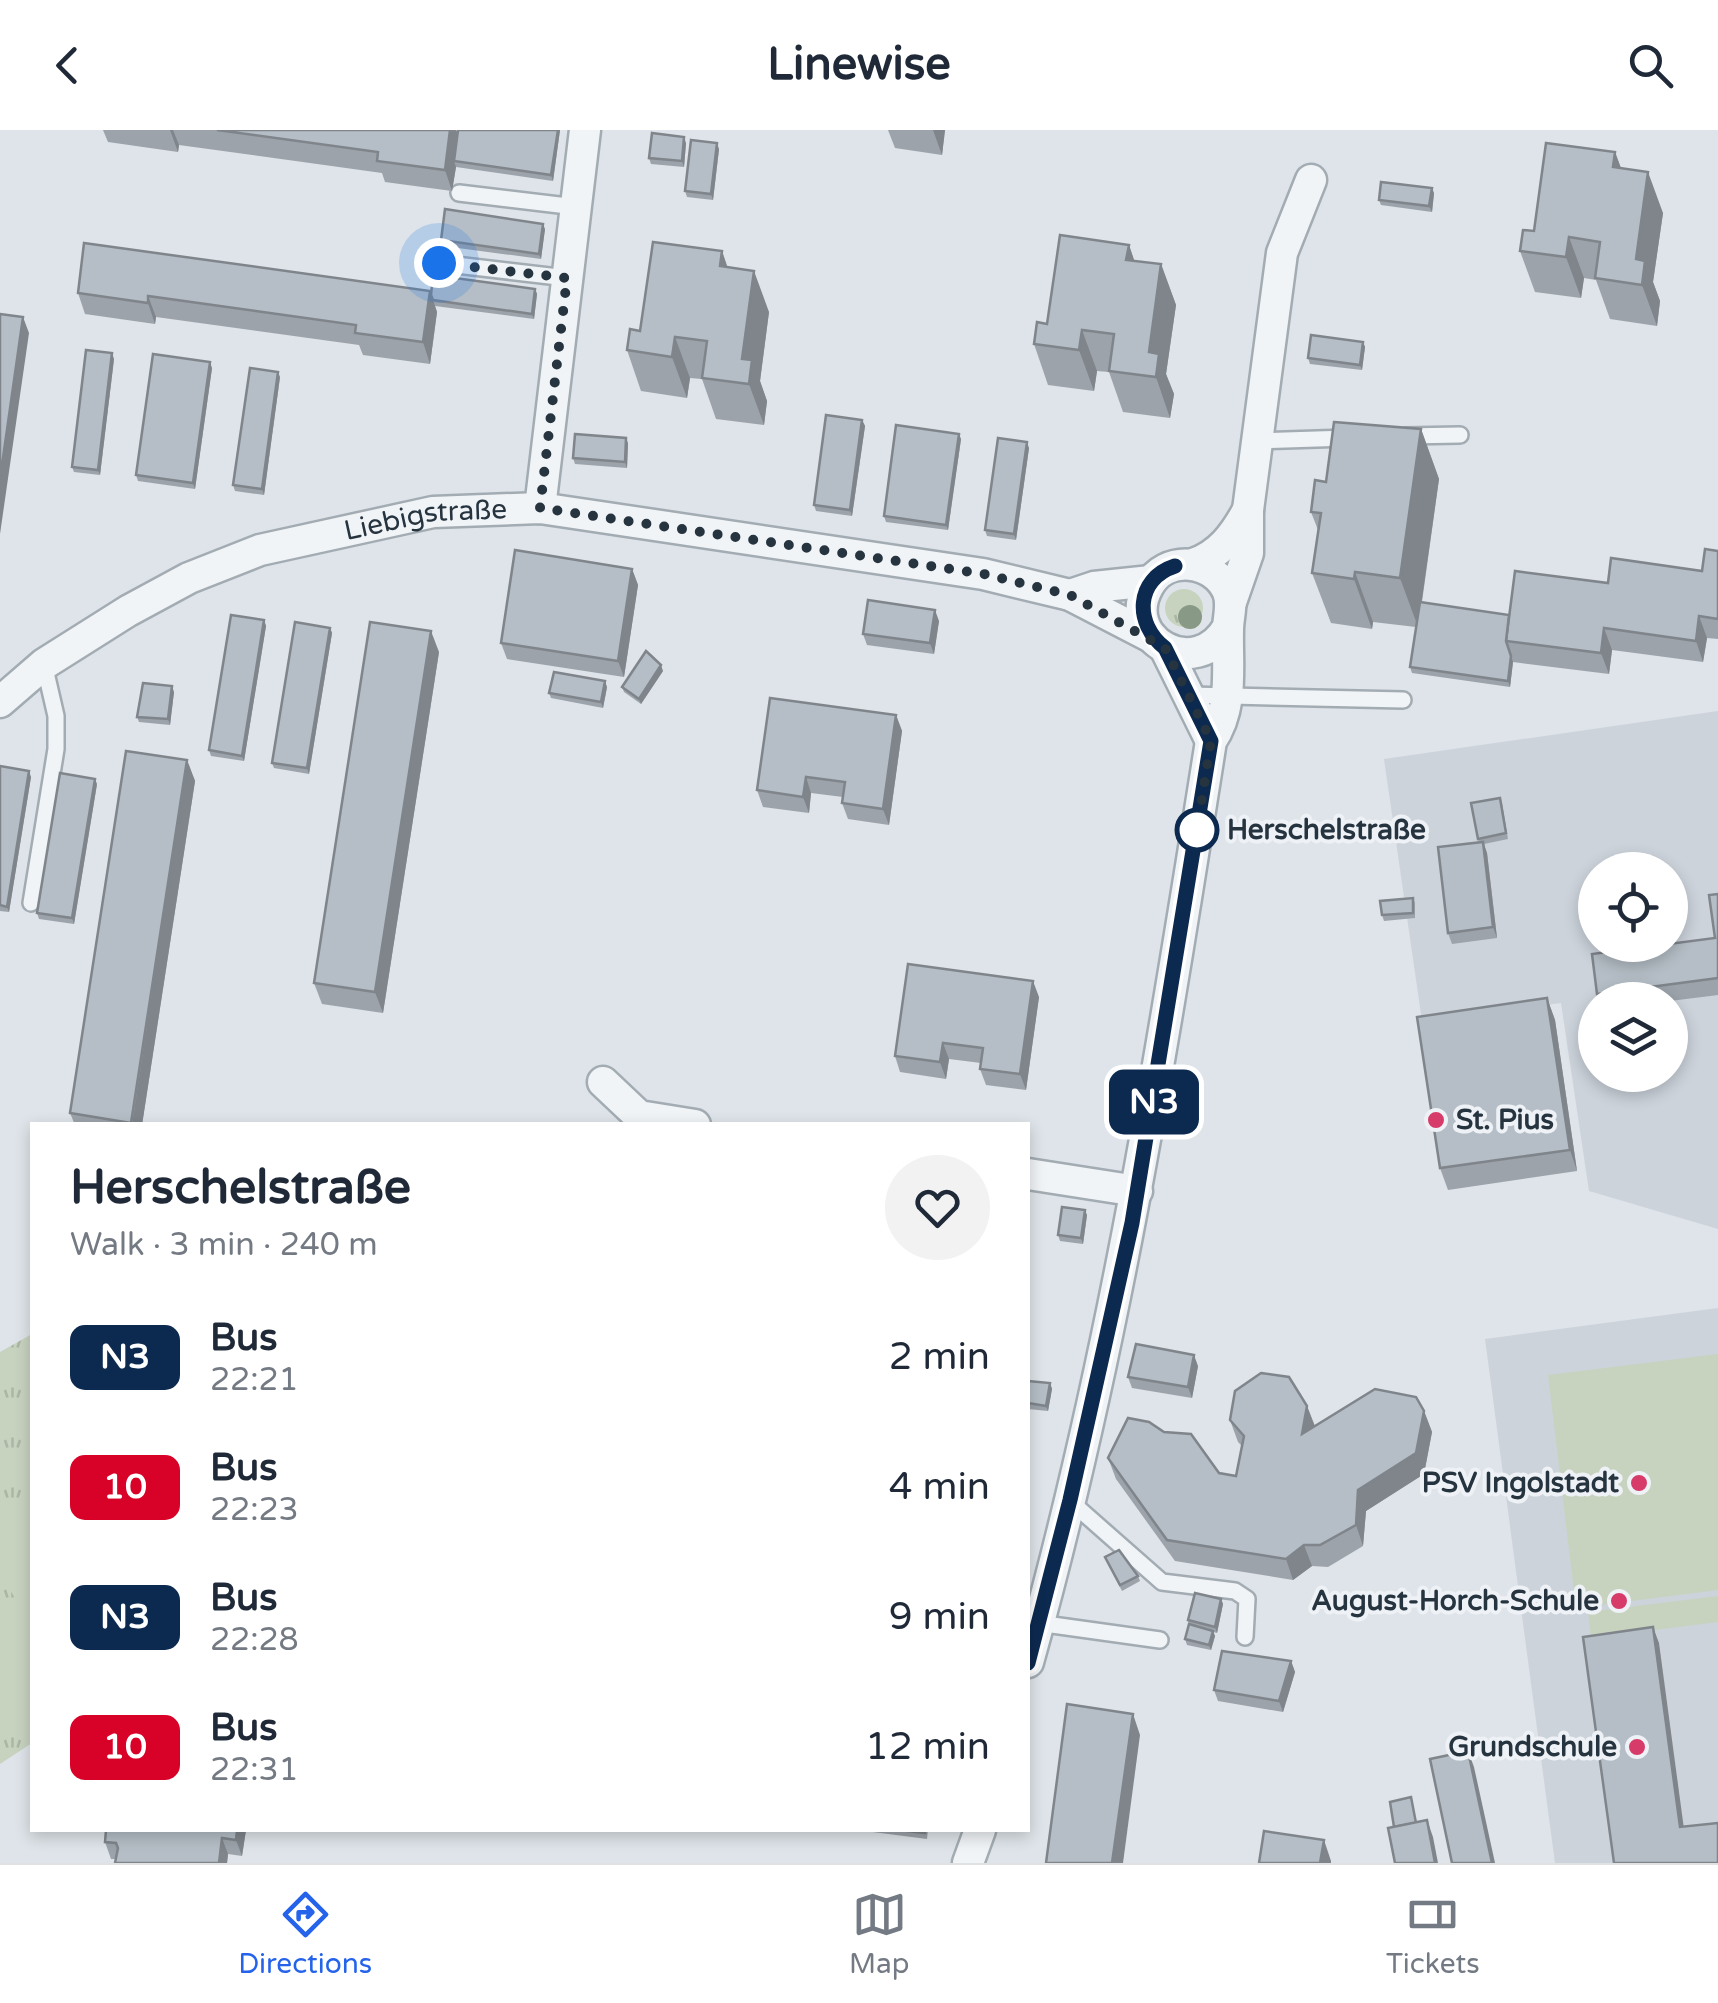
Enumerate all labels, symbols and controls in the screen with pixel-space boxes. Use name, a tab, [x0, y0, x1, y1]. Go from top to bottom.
icon: back	[40, 38, 95, 93]
text: Linewise	[767, 38, 951, 92]
icon: search	[1623, 38, 1678, 93]
your location	[414, 238, 464, 288]
street label: Liebigstraße	[341, 492, 508, 548]
marker: Herschelstraße	[1176, 809, 1218, 851]
place label: Herschelstraße	[1227, 813, 1426, 847]
map controls	[1578, 852, 1688, 1092]
button: locate	[1578, 852, 1688, 962]
button: layers	[1578, 982, 1688, 1092]
line badge: N3	[1109, 1070, 1199, 1134]
text: N3	[1129, 1081, 1179, 1123]
place label: St. Pius	[1456, 1103, 1554, 1137]
marker: St. Pius	[1425, 1109, 1447, 1131]
button: heart	[885, 1155, 990, 1260]
text: Herschelstraße	[70, 1159, 411, 1217]
text: Walk · 3 min · 240 m	[70, 1226, 378, 1264]
text: Bus	[210, 1315, 277, 1361]
text: 2 min	[889, 1334, 990, 1380]
text: N3	[100, 1336, 150, 1378]
text: 22:21	[210, 1361, 299, 1399]
text: Bus	[210, 1445, 277, 1491]
text: 4 min	[889, 1464, 990, 1510]
text: 10	[103, 1466, 147, 1508]
place label: PSV Ingolstadt	[1422, 1466, 1619, 1500]
marker: PSV Ingolstadt	[1628, 1472, 1650, 1494]
text: 22:23	[210, 1491, 299, 1529]
text: Bus	[210, 1575, 277, 1621]
place label: August-Horch-Schule	[1311, 1584, 1599, 1618]
marker: August-Horch-Schule	[1608, 1590, 1630, 1612]
text: 9 min	[889, 1594, 990, 1640]
text: N3	[100, 1596, 150, 1638]
text: 22:28	[210, 1621, 299, 1659]
text: Bus	[210, 1705, 277, 1751]
text: 12 min	[865, 1724, 990, 1770]
text: 10	[103, 1726, 147, 1768]
place label: Grundschule	[1448, 1730, 1617, 1764]
marker: Grundschule	[1626, 1736, 1648, 1758]
text: 22:31	[210, 1751, 299, 1789]
tab: Directions	[238, 1887, 372, 1981]
tab: Map	[849, 1887, 909, 1981]
tab: Tickets	[1386, 1887, 1480, 1981]

